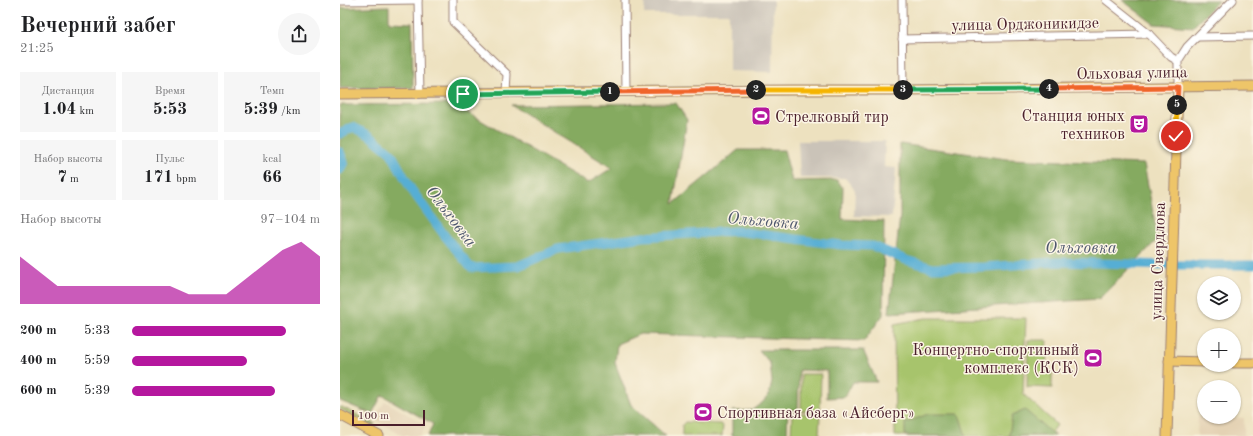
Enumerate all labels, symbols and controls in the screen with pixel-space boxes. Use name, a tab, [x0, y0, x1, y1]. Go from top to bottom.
button: share	[278, 13, 320, 55]
text: Вечерний забег	[20, 15, 176, 37]
street label: улица Орджоникидзе	[951, 16, 1099, 34]
text: 21:25	[20, 42, 54, 55]
street label: Ольховая улица	[1076, 65, 1188, 83]
pin	[446, 77, 480, 111]
pin: 4	[1039, 79, 1059, 99]
pin: 2	[746, 80, 766, 100]
pin: 3	[893, 80, 913, 100]
pin: 1	[600, 82, 620, 102]
icon: arrive	[452, 83, 474, 105]
text: 4	[1046, 83, 1052, 94]
text: 2	[753, 84, 759, 95]
text: 3	[900, 84, 906, 95]
text: Дистанция	[41, 86, 95, 97]
text: Время	[155, 86, 185, 97]
text: Темп	[260, 86, 284, 97]
text: 1	[607, 86, 613, 97]
pin: 5	[1167, 95, 1187, 115]
text: 5	[1174, 99, 1180, 110]
text: 1.04	[42, 101, 76, 118]
text: 5:53	[153, 101, 187, 118]
text: 5:39	[244, 101, 278, 118]
sports icon: Стрелковый тир	[750, 105, 772, 127]
text: km	[76, 106, 94, 117]
text: /km	[278, 106, 300, 117]
place label: Станция юных техников	[1022, 109, 1125, 143]
place label: Стрелковый тир	[775, 110, 889, 126]
theatre icon: Станция юных техников	[1128, 113, 1150, 135]
pin	[1159, 119, 1193, 153]
icon: check	[1165, 125, 1187, 147]
text: Набор высоты	[33, 154, 103, 165]
text: Пульс	[155, 154, 185, 165]
text: kcal	[263, 154, 281, 165]
text: 7	[57, 169, 67, 186]
text: 171	[144, 169, 173, 186]
text: 66	[262, 169, 282, 186]
text: m	[67, 174, 79, 185]
text: bpm	[173, 174, 196, 185]
water label: Ольховка	[422, 183, 479, 251]
street label: улица Свердлова	[1149, 202, 1169, 321]
water label: Ольховка	[726, 210, 799, 233]
text: Набор высоты	[20, 213, 102, 226]
text: 97–104 m	[260, 213, 320, 226]
water label: Ольховка	[1045, 240, 1117, 257]
map controls	[1197, 276, 1241, 424]
button: layers	[1197, 276, 1241, 320]
text: 200 m	[20, 324, 57, 337]
text: 5:33	[84, 324, 110, 337]
button: +	[1197, 328, 1241, 372]
place label: Концертно-спортивный комплекс (КСК)	[912, 343, 1079, 377]
sports icon: Концертно-спортивный комплекс (КСК)	[1082, 347, 1104, 369]
text: 400 m	[20, 354, 57, 367]
text: 5:59	[84, 354, 110, 367]
button: −	[1197, 380, 1241, 424]
text: 600 m	[20, 384, 57, 397]
text: 5:39	[84, 384, 110, 397]
sports icon: Спортивная база «Айсберг»	[692, 401, 714, 423]
place label: Спортивная база «Айсберг»	[717, 406, 915, 422]
scale bar	[352, 408, 425, 427]
text: 100 m	[358, 411, 389, 422]

